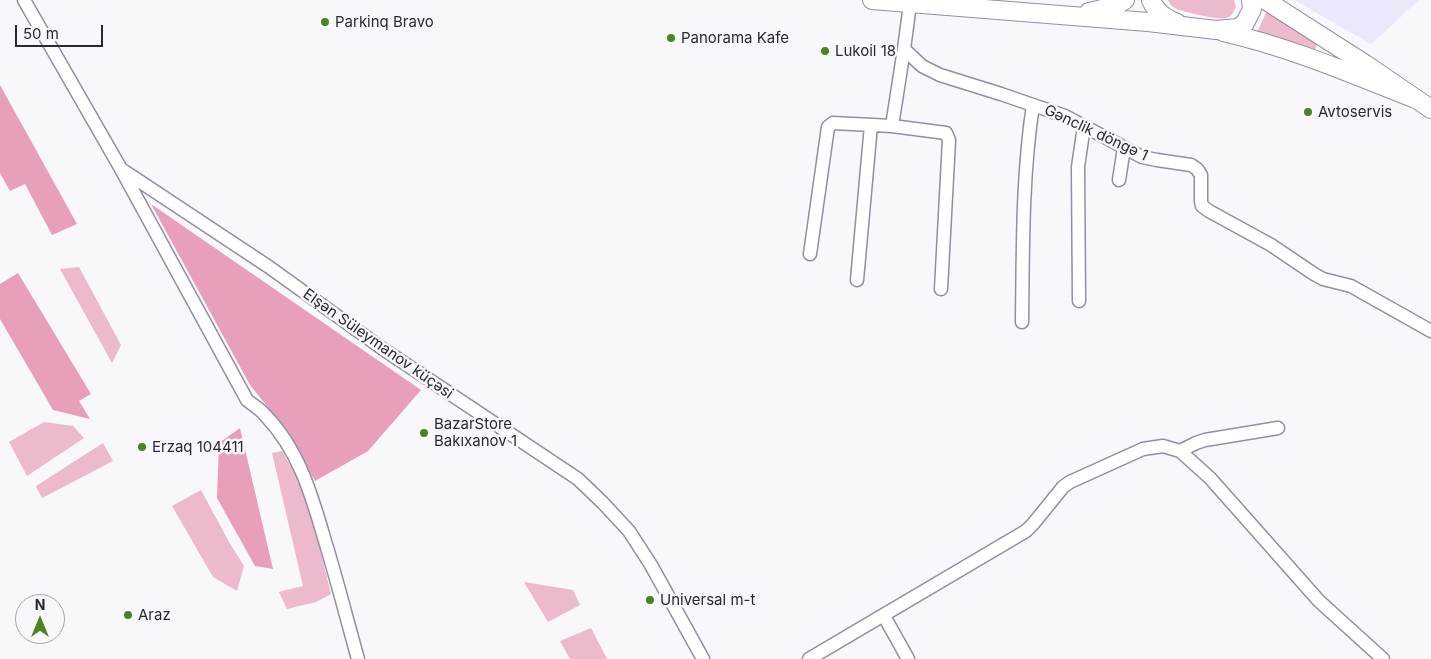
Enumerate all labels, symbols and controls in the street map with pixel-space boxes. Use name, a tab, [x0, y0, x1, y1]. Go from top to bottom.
place label: Parkinq Bravo	[335, 13, 434, 31]
scale bar	[18, 15, 105, 47]
marker: Parkinq Bravo	[319, 16, 331, 28]
text: 50 m	[23, 24, 59, 43]
place label: Panorama Kafe	[681, 29, 789, 47]
marker: Panorama Kafe	[665, 32, 677, 44]
place label: Lukoil 18	[835, 42, 896, 60]
marker: Lukoil 18	[819, 45, 831, 57]
street label: Gənclik döngə 1	[1041, 101, 1151, 165]
place label: Avtoservis	[1318, 103, 1392, 121]
marker: Avtoservis	[1302, 106, 1314, 118]
street label: Elşən Süleymanov küçəsi	[299, 285, 457, 403]
place label: BazarStore Bakıxanov 1	[434, 415, 517, 450]
marker: BazarStore Bakıxanov 1	[418, 427, 430, 439]
place label: Erzaq 104411	[152, 438, 244, 456]
marker: Erzaq 104411	[136, 441, 148, 453]
place label: Universal m-t	[660, 591, 755, 609]
north arrow	[15, 594, 65, 644]
marker: Universal m-t	[644, 594, 656, 606]
text: N	[35, 596, 45, 613]
place label: Araz	[138, 606, 171, 624]
marker: Araz	[122, 609, 134, 621]

